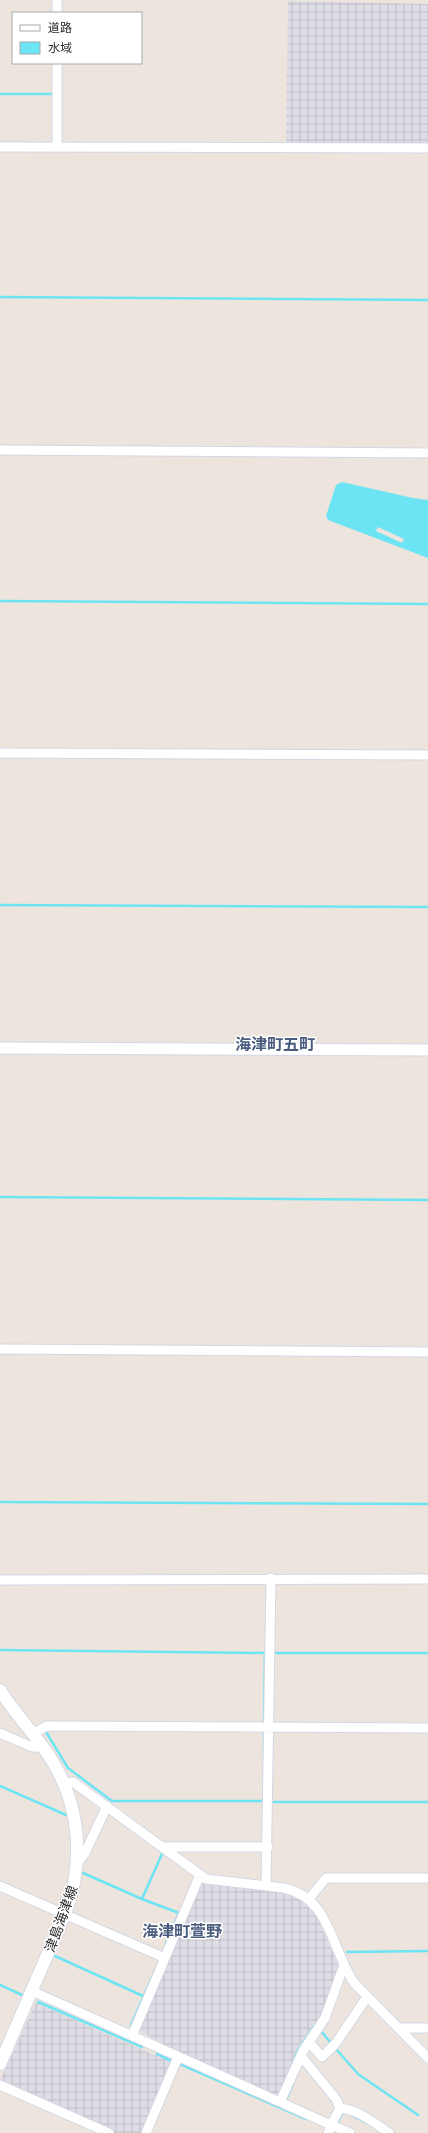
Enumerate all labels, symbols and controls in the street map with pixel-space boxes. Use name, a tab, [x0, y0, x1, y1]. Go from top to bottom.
legend	[12, 12, 142, 64]
text: 道路	[48, 20, 72, 35]
text: 水域	[48, 40, 72, 55]
district label: 海津町五町	[235, 1034, 315, 1054]
street label: 津島海津線	[41, 1883, 81, 1955]
district label: 海津町萱野	[142, 1921, 222, 1941]

